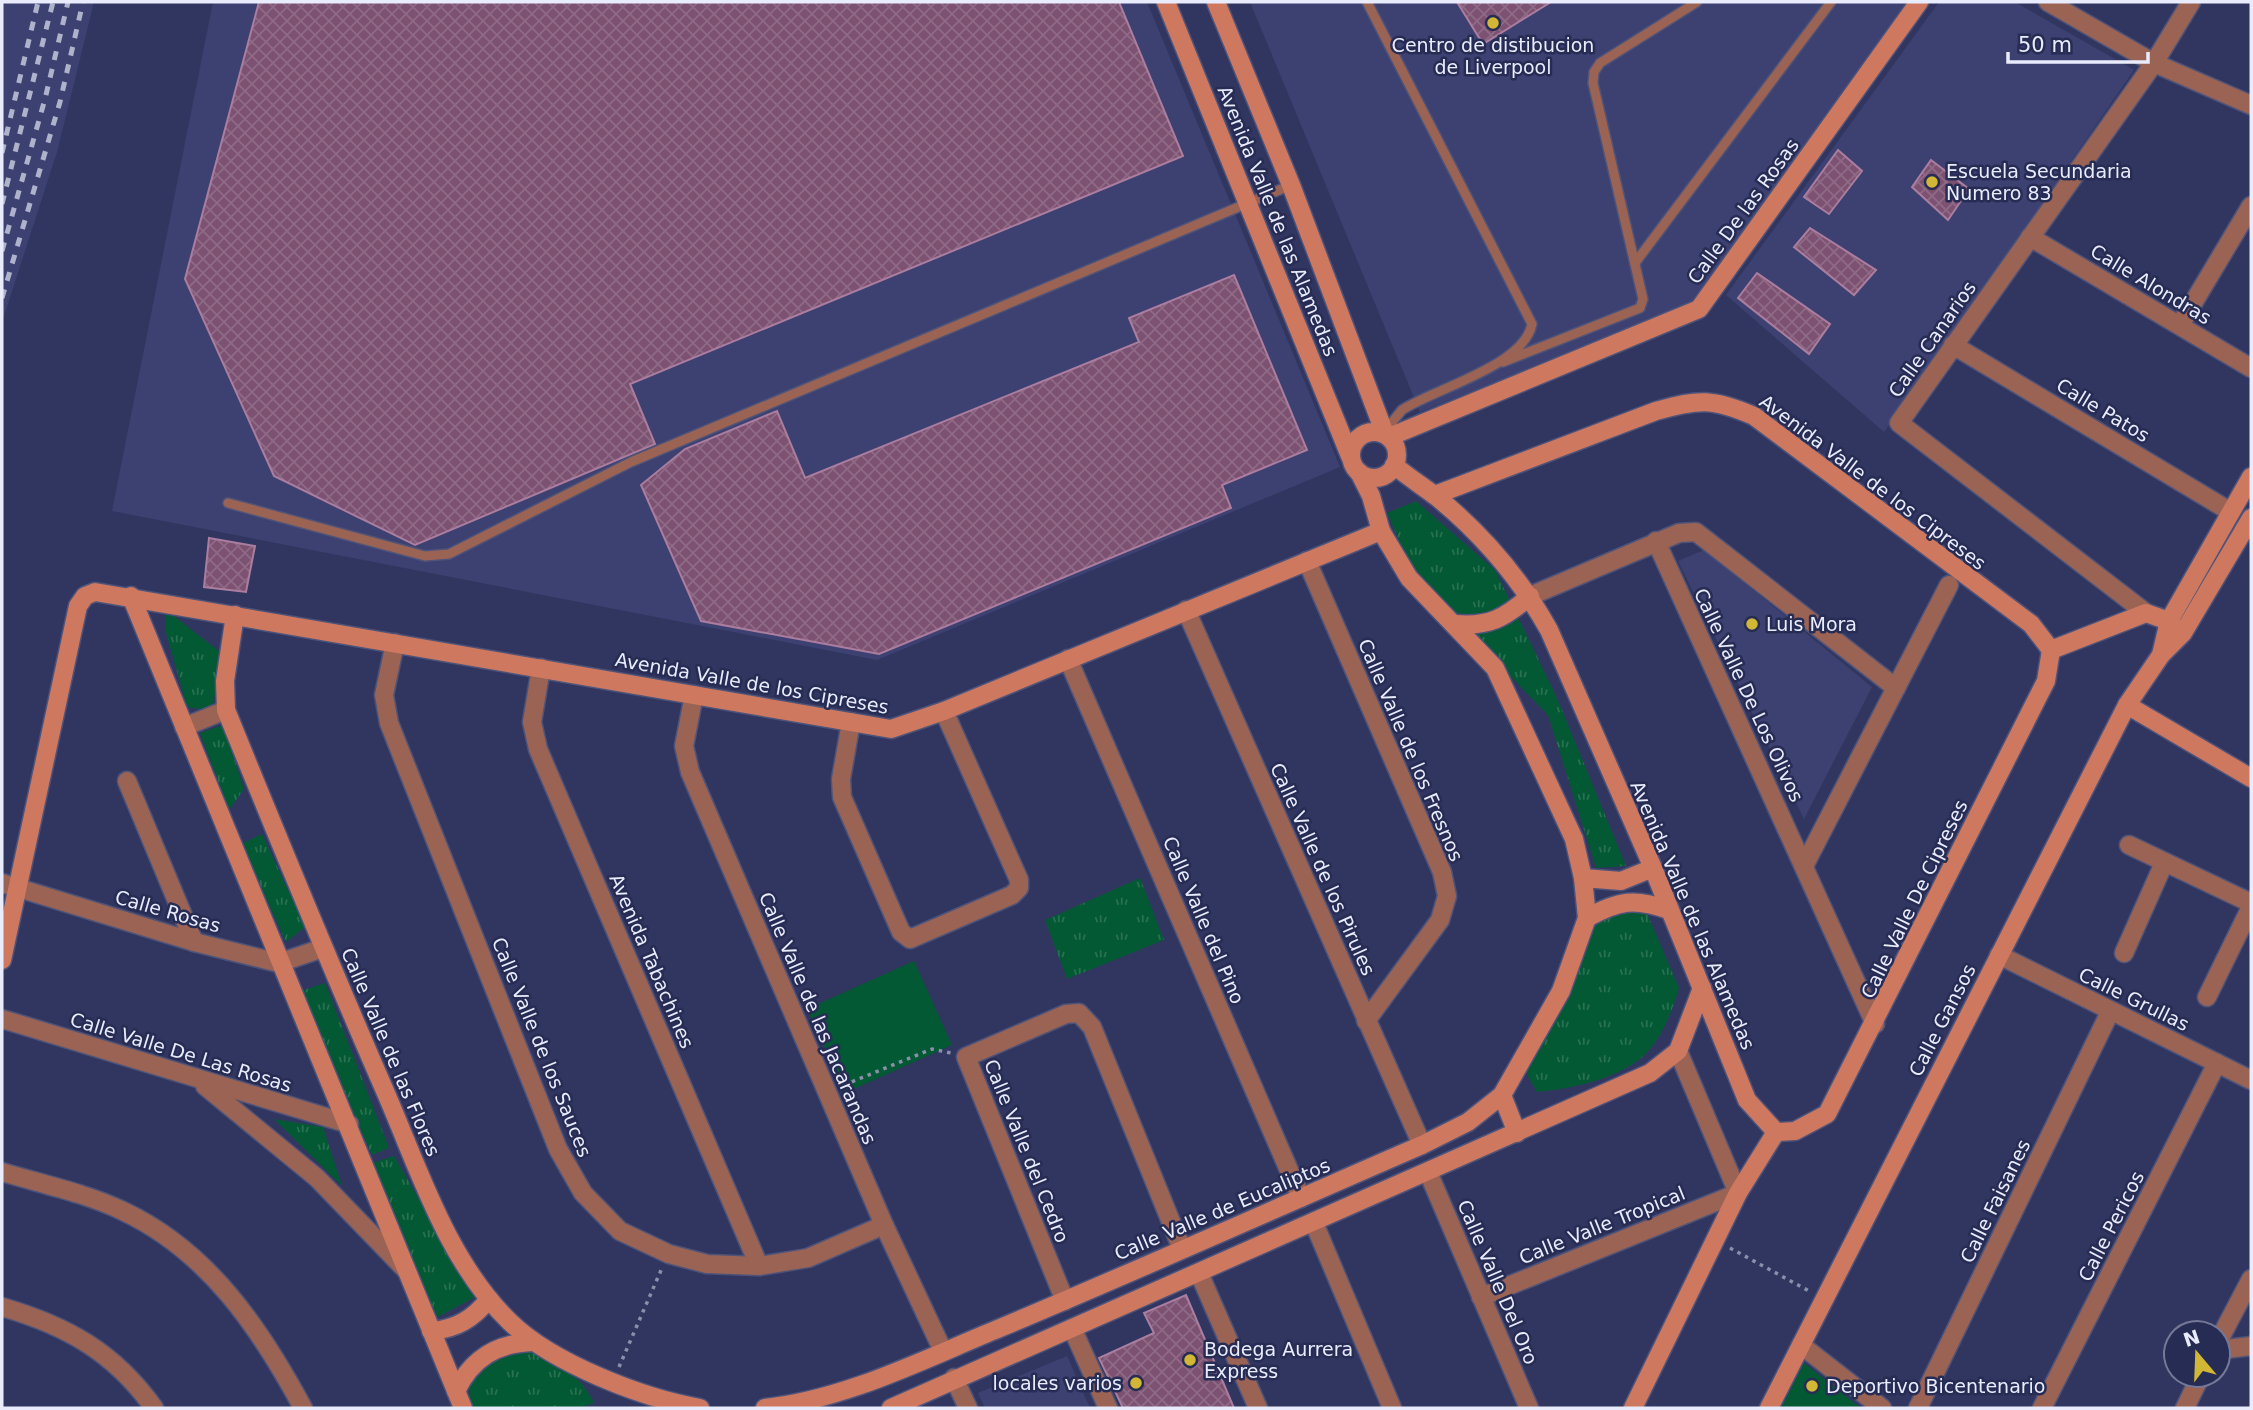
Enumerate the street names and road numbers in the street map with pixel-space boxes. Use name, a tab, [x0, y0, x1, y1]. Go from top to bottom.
street label: Avenida Valle de las Alamedas	[1214, 83, 1342, 359]
street label: Calle De las Rosas	[1683, 134, 1803, 288]
street label: Calle Alondras	[2087, 239, 2215, 329]
street label: Calle Canarios	[1884, 277, 1980, 401]
street label: Calle Patos	[2053, 374, 2153, 446]
street label: Avenida Valle de los Cipreses	[1756, 390, 1990, 574]
street label: Calle Valle De Los Olivos	[1690, 585, 1808, 805]
street label: Calle Valle de los Fresnos	[1354, 636, 1468, 864]
street label: Avenida Valle de los Cipreses	[614, 648, 890, 718]
street label: Calle Valle de los Pirules	[1266, 759, 1380, 979]
street label: Avenida Valle de las Alamedas	[1626, 777, 1760, 1053]
street label: Calle Valle De Cipreses	[1856, 796, 1972, 1002]
street label: Calle Valle del Pino	[1159, 833, 1249, 1007]
street label: Avenida Tabachines	[605, 871, 699, 1051]
street label: Calle Rosas	[113, 885, 223, 937]
street label: Calle Valle de las Jacarandas	[755, 889, 881, 1147]
street label: Calle Valle de los Sauces	[488, 934, 596, 1160]
street label: Calle Valle de las Flores	[337, 945, 445, 1159]
street label: Calle Gansos	[1904, 960, 1980, 1080]
street label: Calle Grullas	[2075, 963, 2193, 1035]
street label: Calle Valle De Las Rosas	[68, 1008, 294, 1096]
street label: Calle Valle del Cedro	[980, 1056, 1074, 1246]
street label: Calle Faisanes	[1956, 1136, 2034, 1266]
street label: Calle Valle de Eucaliptos	[1111, 1154, 1333, 1264]
street label: Calle Pericos	[2074, 1167, 2148, 1285]
street label: Calle Valle Tropical	[1516, 1182, 1688, 1268]
street label: Calle Valle Del Oro	[1453, 1197, 1543, 1367]

